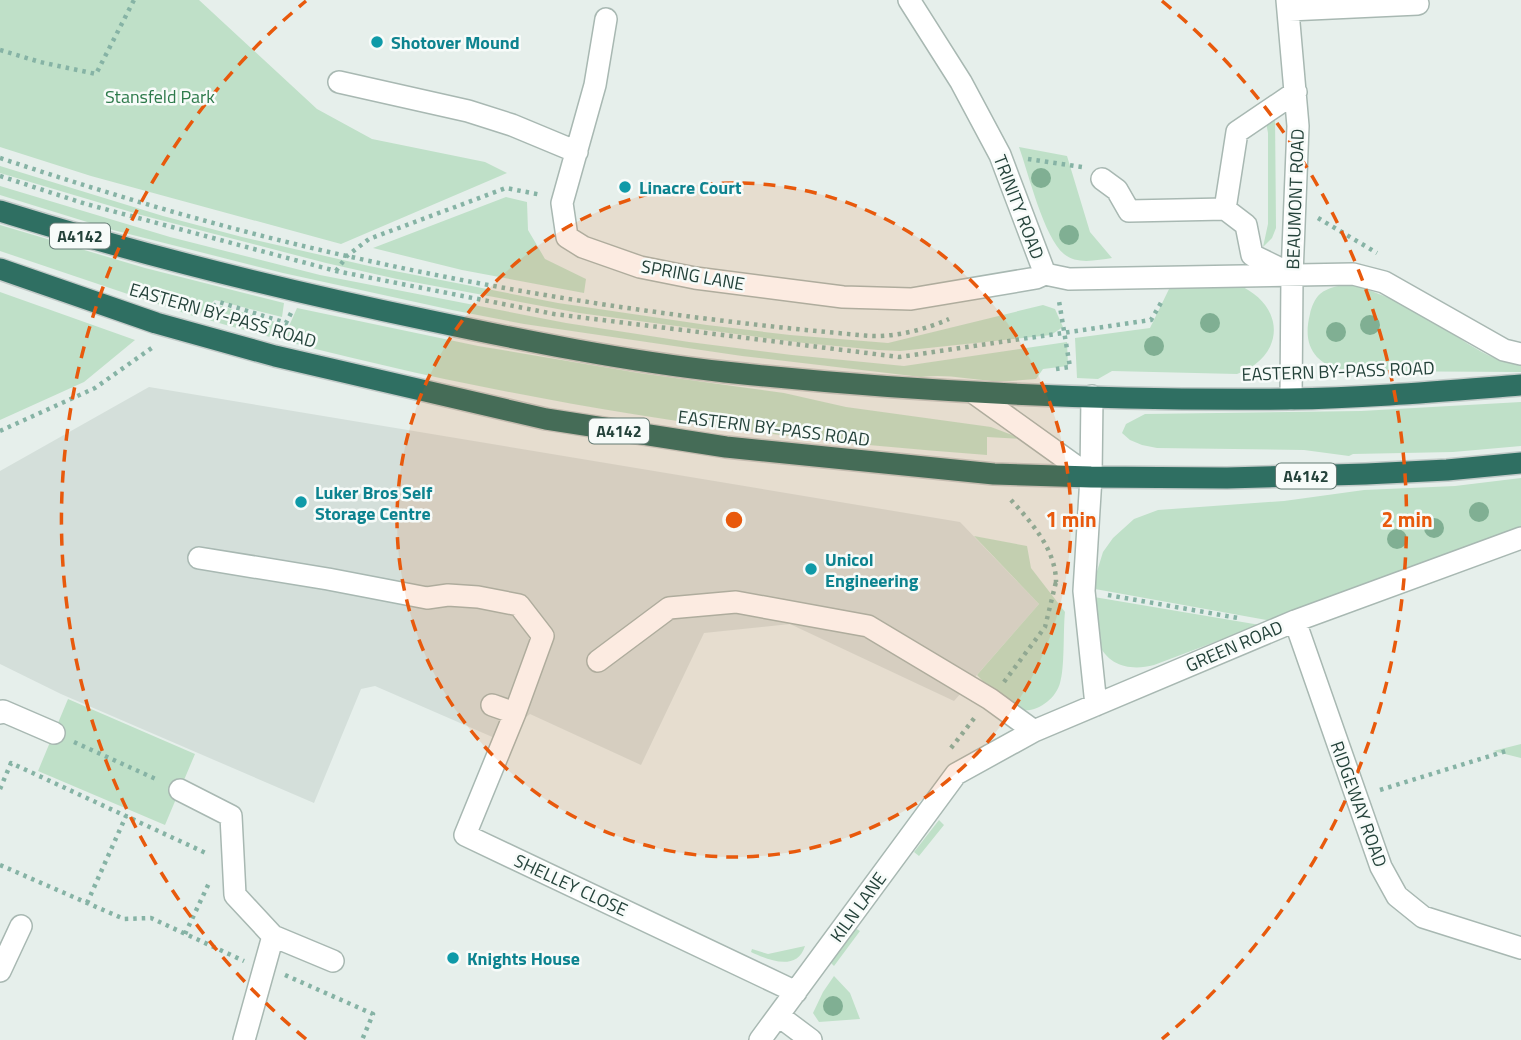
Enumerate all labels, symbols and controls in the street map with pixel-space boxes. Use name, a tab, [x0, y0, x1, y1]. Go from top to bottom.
place label: Shotover Mound	[391, 29, 520, 56]
marker: Shotover Mound	[369, 34, 385, 50]
park label: Stansfeld Park	[105, 83, 215, 110]
street label: BEAUMONT ROAD	[1279, 128, 1311, 270]
street label: TRINITY ROAD	[987, 151, 1051, 263]
place label: Linacre Court	[639, 174, 742, 201]
marker: Linacre Court	[617, 179, 633, 195]
road number: A4142	[50, 224, 110, 248]
street label: SPRING LANE	[639, 253, 747, 297]
street label: EASTERN BY-PASS ROAD	[126, 275, 320, 355]
street label: EASTERN BY-PASS ROAD	[1241, 354, 1435, 388]
street label: EASTERN BY-PASS ROAD	[676, 403, 872, 453]
road number: A4142	[589, 418, 649, 444]
road number: A4142	[1276, 463, 1336, 489]
place label: Luker Bros Self Storage Centre	[315, 479, 433, 527]
marker: Luker Bros Self Storage Centre	[293, 494, 309, 510]
text: 1 min	[1045, 503, 1097, 535]
text: 2 min	[1381, 503, 1433, 535]
centre of rings	[722, 508, 746, 532]
place label: Unicol Engineering	[825, 546, 919, 594]
marker: Unicol Engineering	[803, 561, 819, 577]
street label: GREEN ROAD	[1181, 613, 1287, 679]
street label: RIDGEWAY ROAD	[1324, 737, 1394, 871]
street label: SHELLEY CLOSE	[510, 847, 632, 923]
street label: KILN LANE	[823, 866, 893, 948]
place label: Knights House	[467, 945, 580, 972]
marker: Knights House	[445, 950, 461, 966]

